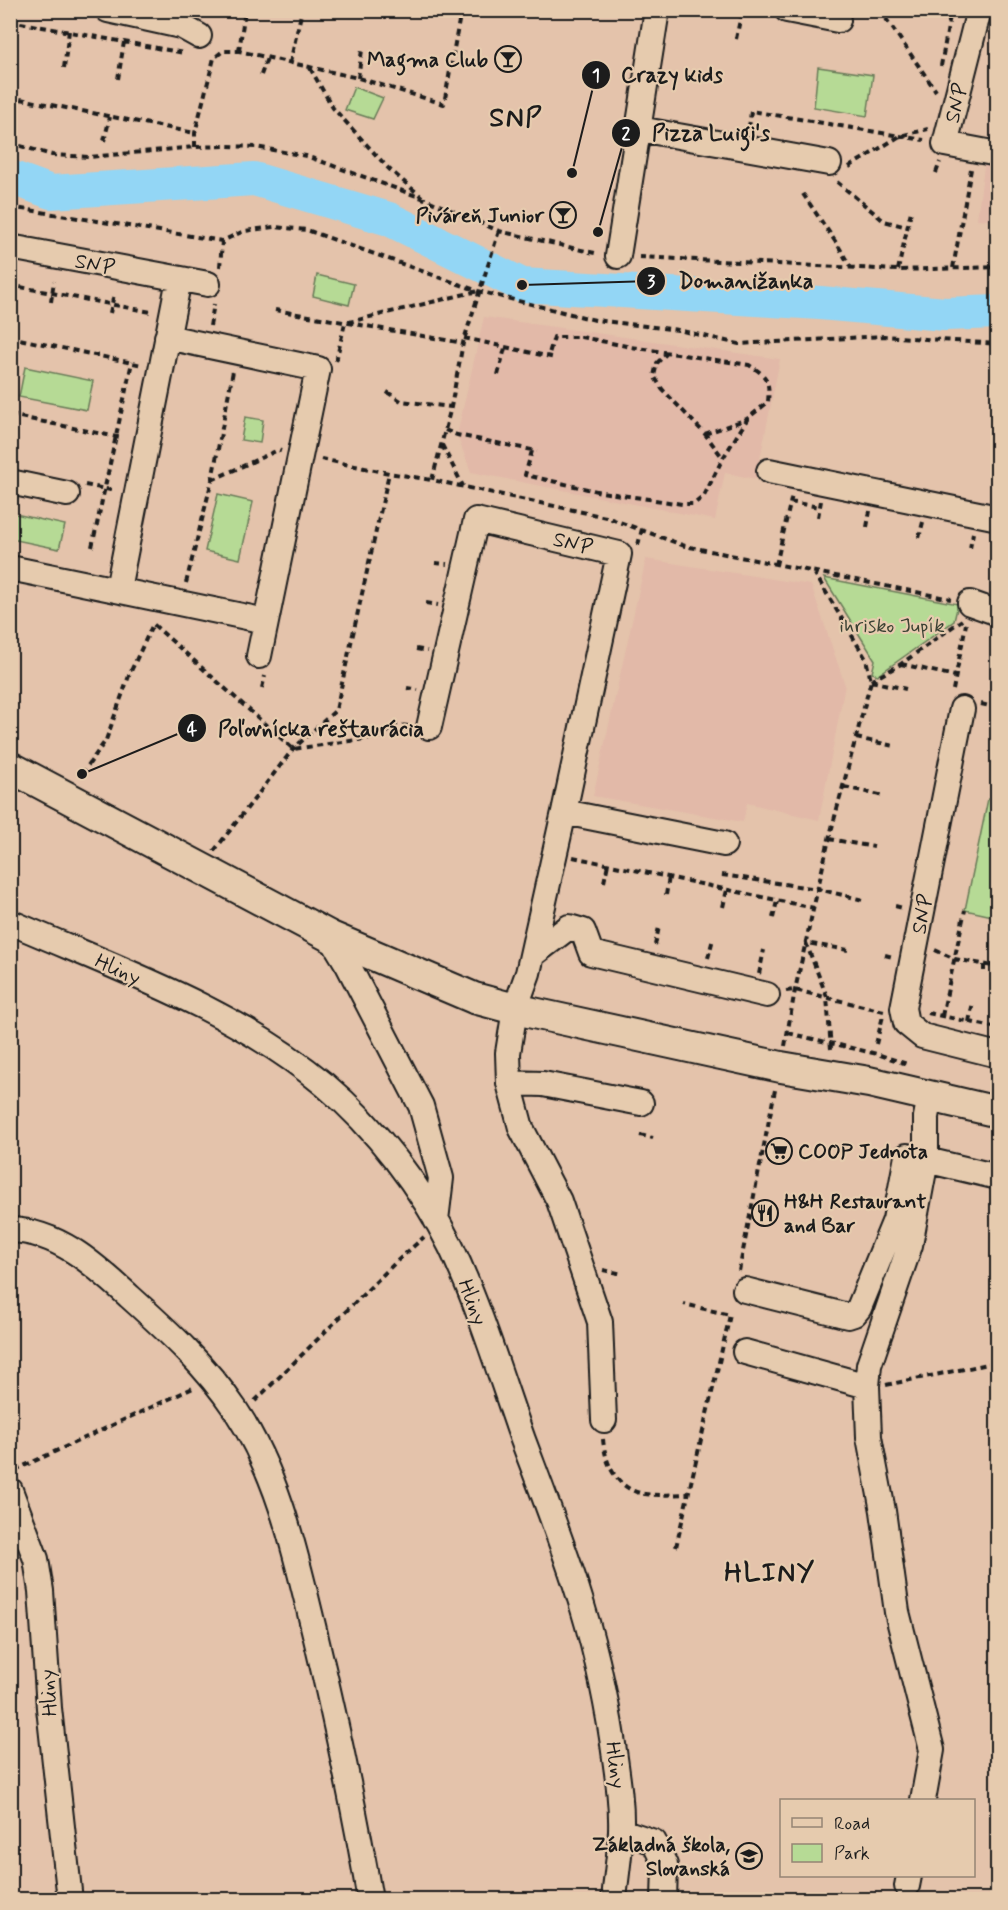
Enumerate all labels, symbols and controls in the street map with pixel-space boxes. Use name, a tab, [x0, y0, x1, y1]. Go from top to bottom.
bar icon: Magma Club	[493, 44, 523, 74]
place label: Magma Club	[367, 46, 488, 76]
callout: Crazy kids	[581, 55, 734, 95]
text: Crazy kids	[621, 62, 723, 91]
text: 1	[592, 64, 600, 88]
street label: SNP	[939, 80, 975, 126]
district label: SNP	[489, 101, 543, 136]
callout: Pizza Luigi's	[611, 113, 781, 153]
text: Pizza Luigi's	[652, 120, 770, 152]
text: 2	[622, 122, 631, 146]
bar icon: Piváreň Junior	[548, 200, 578, 230]
place label: Piváreň Junior	[416, 202, 545, 230]
street label: SNP	[73, 247, 117, 283]
callout: Domanižanka	[636, 261, 825, 301]
text: Domanižanka	[679, 268, 814, 296]
text: 3	[647, 270, 656, 294]
street label: SNP	[550, 526, 596, 562]
park label: ihrisko Jupík	[839, 612, 945, 640]
callout: Poľovnícka reštaurácia	[177, 708, 436, 748]
text: Poľovnícka reštaurácia	[218, 716, 424, 744]
text: 4	[187, 718, 198, 742]
street label: SNP	[905, 892, 941, 936]
street label: Hliny	[90, 948, 145, 992]
supermarket icon: COOP Jednota	[764, 1136, 794, 1166]
place label: COOP Jednota	[798, 1138, 928, 1166]
place label: H&H Restaurant and Bar	[784, 1188, 926, 1240]
restaurant icon: H&H Restaurant and Bar	[750, 1198, 780, 1228]
street label: Hliny	[451, 1275, 494, 1329]
district label: HLINY	[724, 1556, 816, 1591]
street label: Hliny	[33, 1668, 65, 1717]
street label: Hliny	[598, 1740, 632, 1790]
legend	[780, 1799, 975, 1877]
text: Road	[834, 1812, 870, 1836]
place label: Základná škola, Slovanská	[592, 1831, 730, 1883]
school or university icon: Základná škola, Slovanská	[734, 1841, 764, 1871]
text: Park	[834, 1842, 870, 1866]

